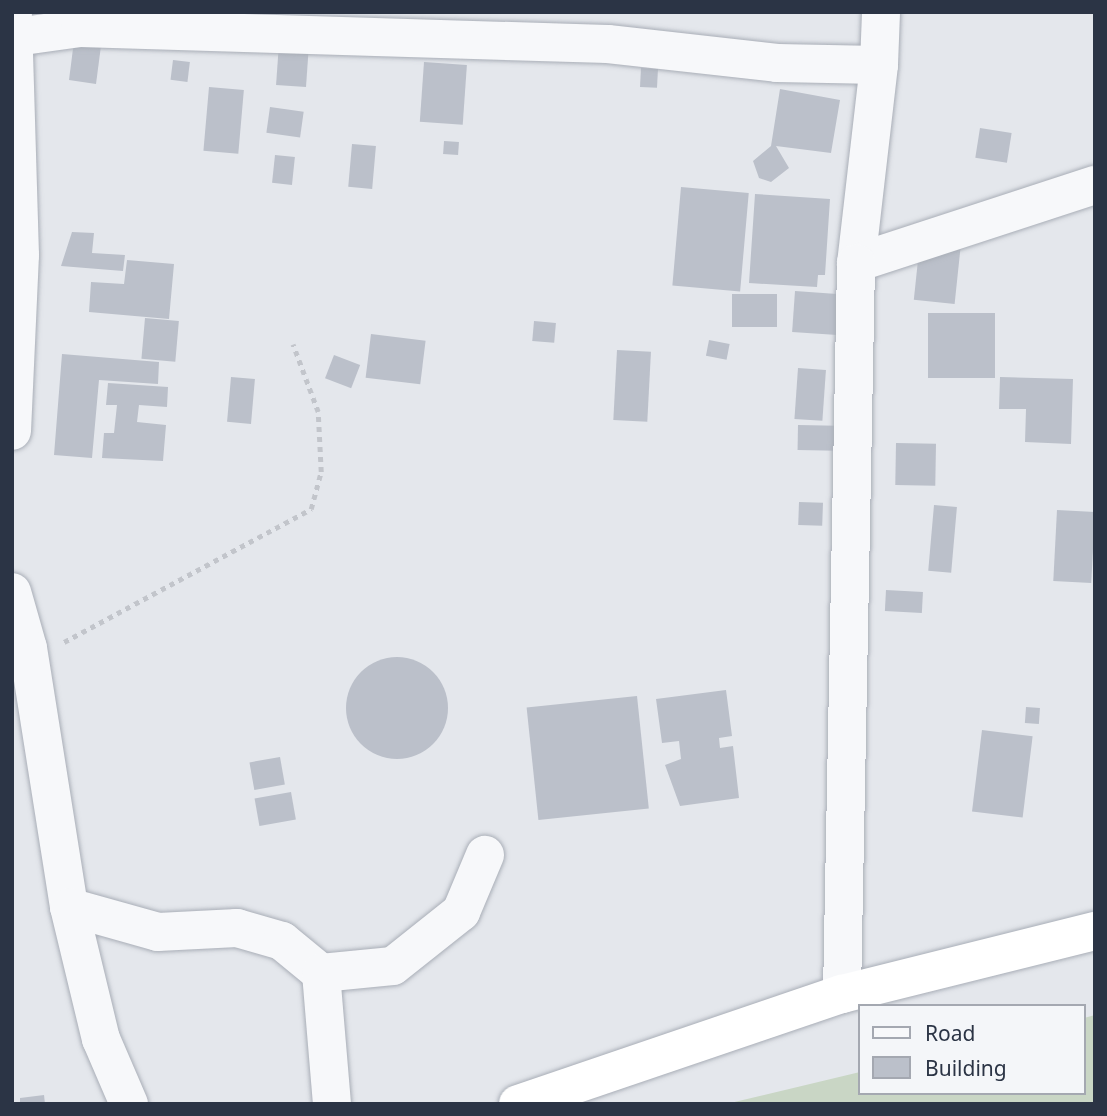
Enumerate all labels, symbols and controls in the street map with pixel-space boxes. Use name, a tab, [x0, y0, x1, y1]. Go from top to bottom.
legend	[858, 1004, 1086, 1095]
text: Road	[925, 1019, 975, 1047]
text: Building	[925, 1054, 1007, 1082]

